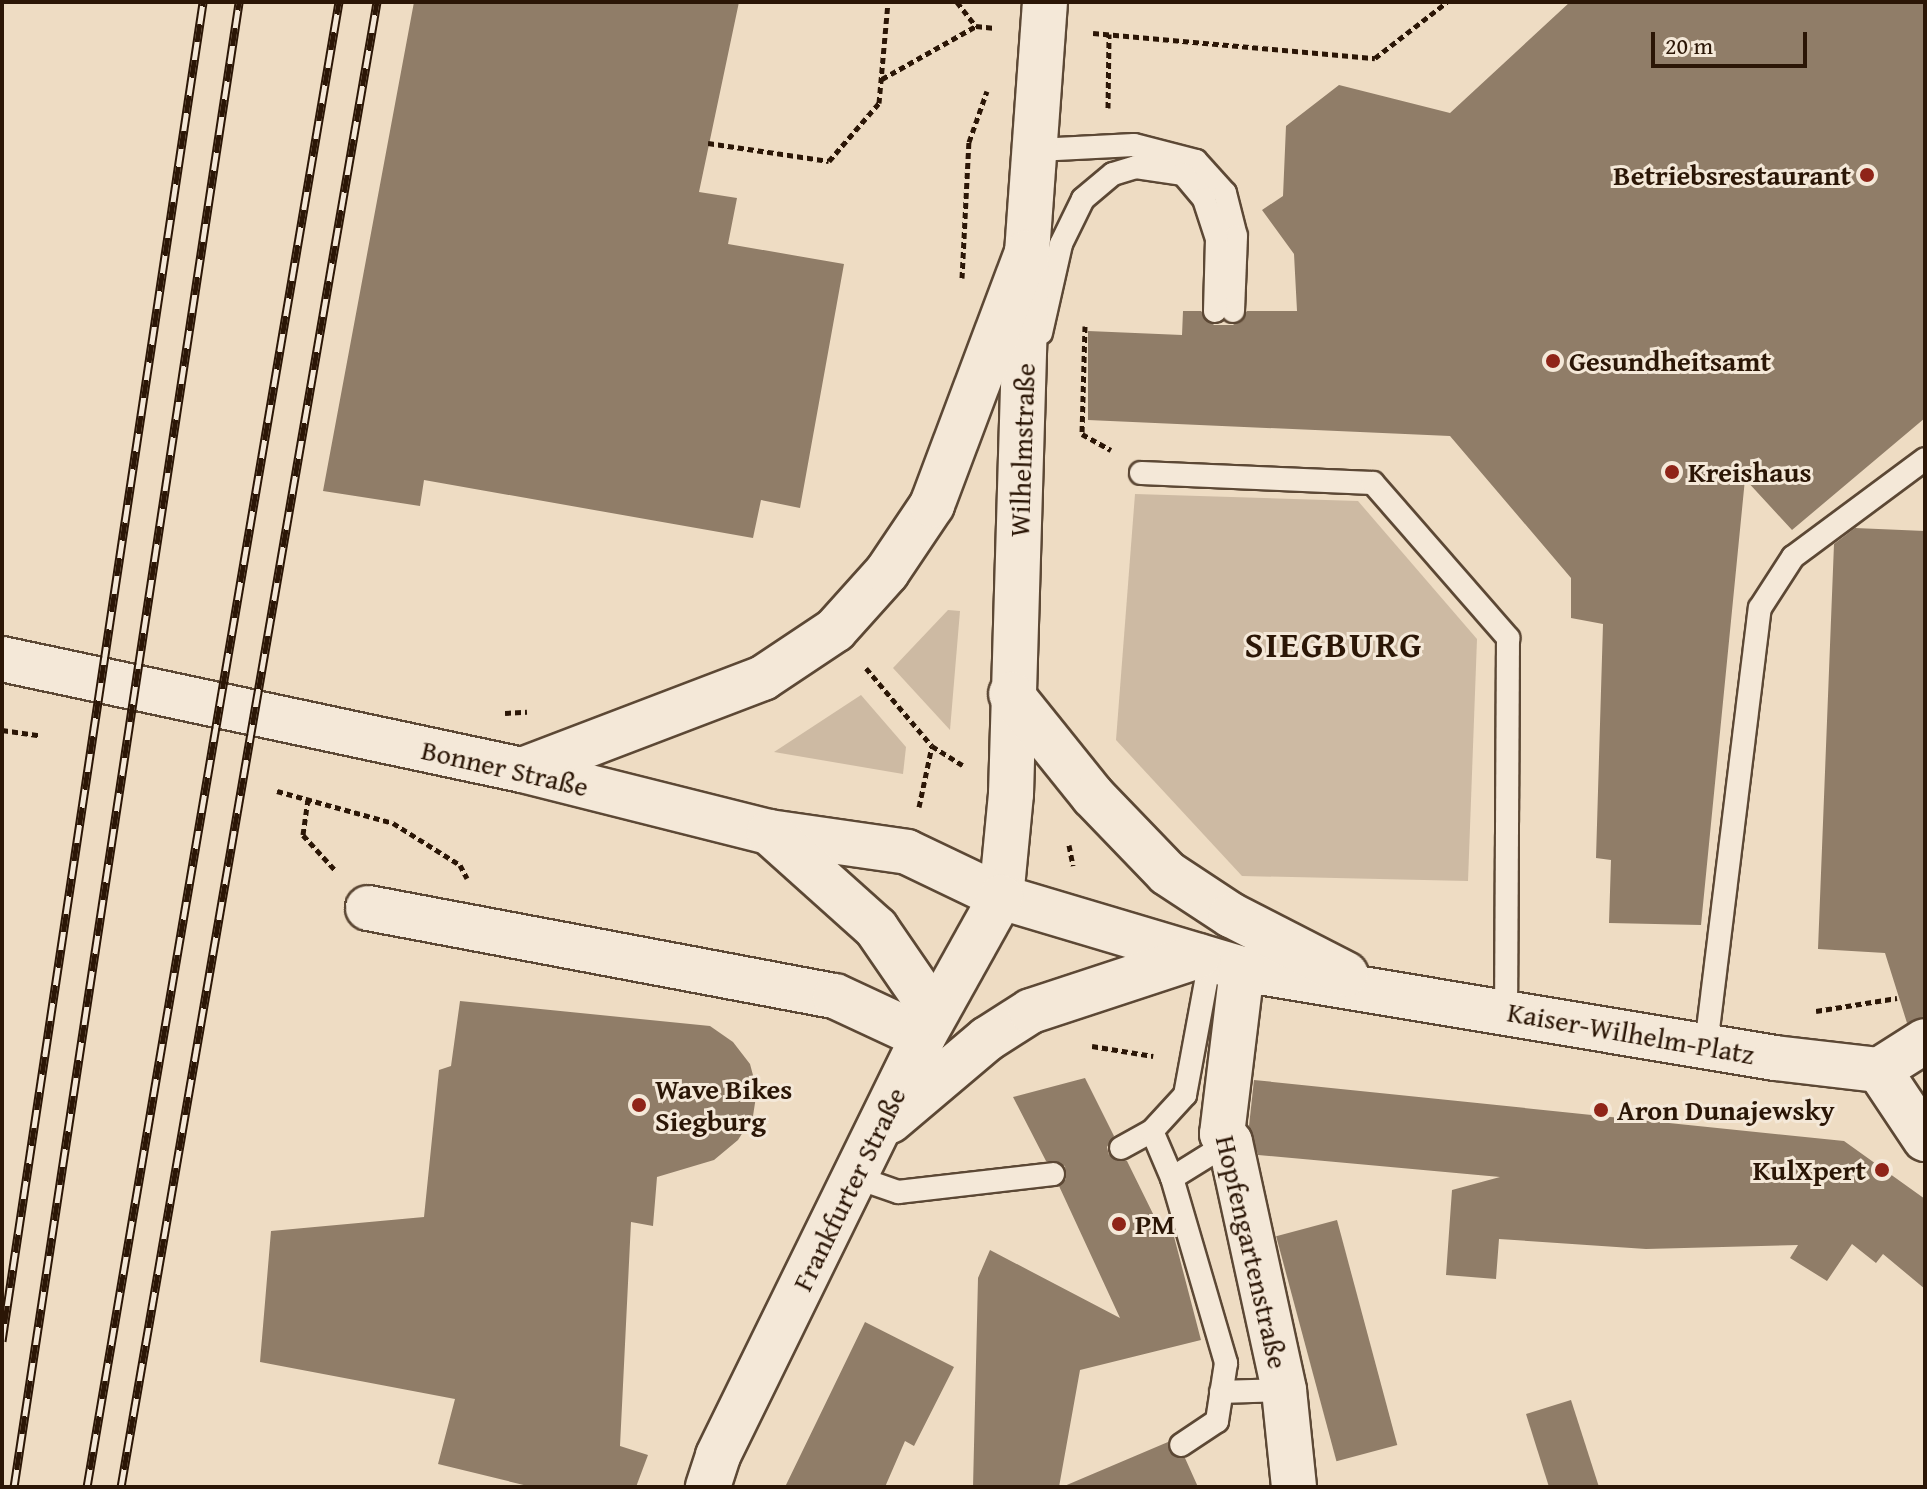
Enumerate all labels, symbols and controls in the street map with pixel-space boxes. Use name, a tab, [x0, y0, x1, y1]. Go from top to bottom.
scale bar	[1655, 16, 1811, 66]
text: 20 m	[1665, 28, 1713, 63]
place label: Betriebsrestaurant	[1613, 158, 1851, 192]
marker: Betriebsrestaurant	[1858, 166, 1876, 184]
place label: Gesundheitsamt	[1569, 344, 1771, 378]
marker: Gesundheitsamt	[1544, 352, 1562, 370]
street label: Wilhelmstraße	[1002, 362, 1042, 538]
place label: Kreishaus	[1688, 455, 1812, 489]
marker: Kreishaus	[1663, 463, 1681, 481]
district label: SIEGBURG	[1245, 622, 1423, 666]
street label: Bonner Straße	[418, 733, 592, 803]
street label: Kaiser-Wilhelm-Platz	[1505, 995, 1757, 1071]
place label: Wave Bikes Siegburg	[655, 1072, 792, 1138]
street label: Frankfurter Straße	[785, 1082, 913, 1296]
place label: Aron Dunajewsky	[1617, 1093, 1835, 1127]
marker: Wave Bikes Siegburg	[630, 1096, 648, 1114]
marker: Aron Dunajewsky	[1592, 1101, 1610, 1119]
street label: Hopfengartenstraße	[1209, 1132, 1295, 1372]
place label: KulXpert	[1753, 1153, 1866, 1187]
marker: KulXpert	[1873, 1161, 1891, 1179]
place label: PM	[1135, 1207, 1175, 1241]
marker: PM	[1110, 1215, 1128, 1233]

